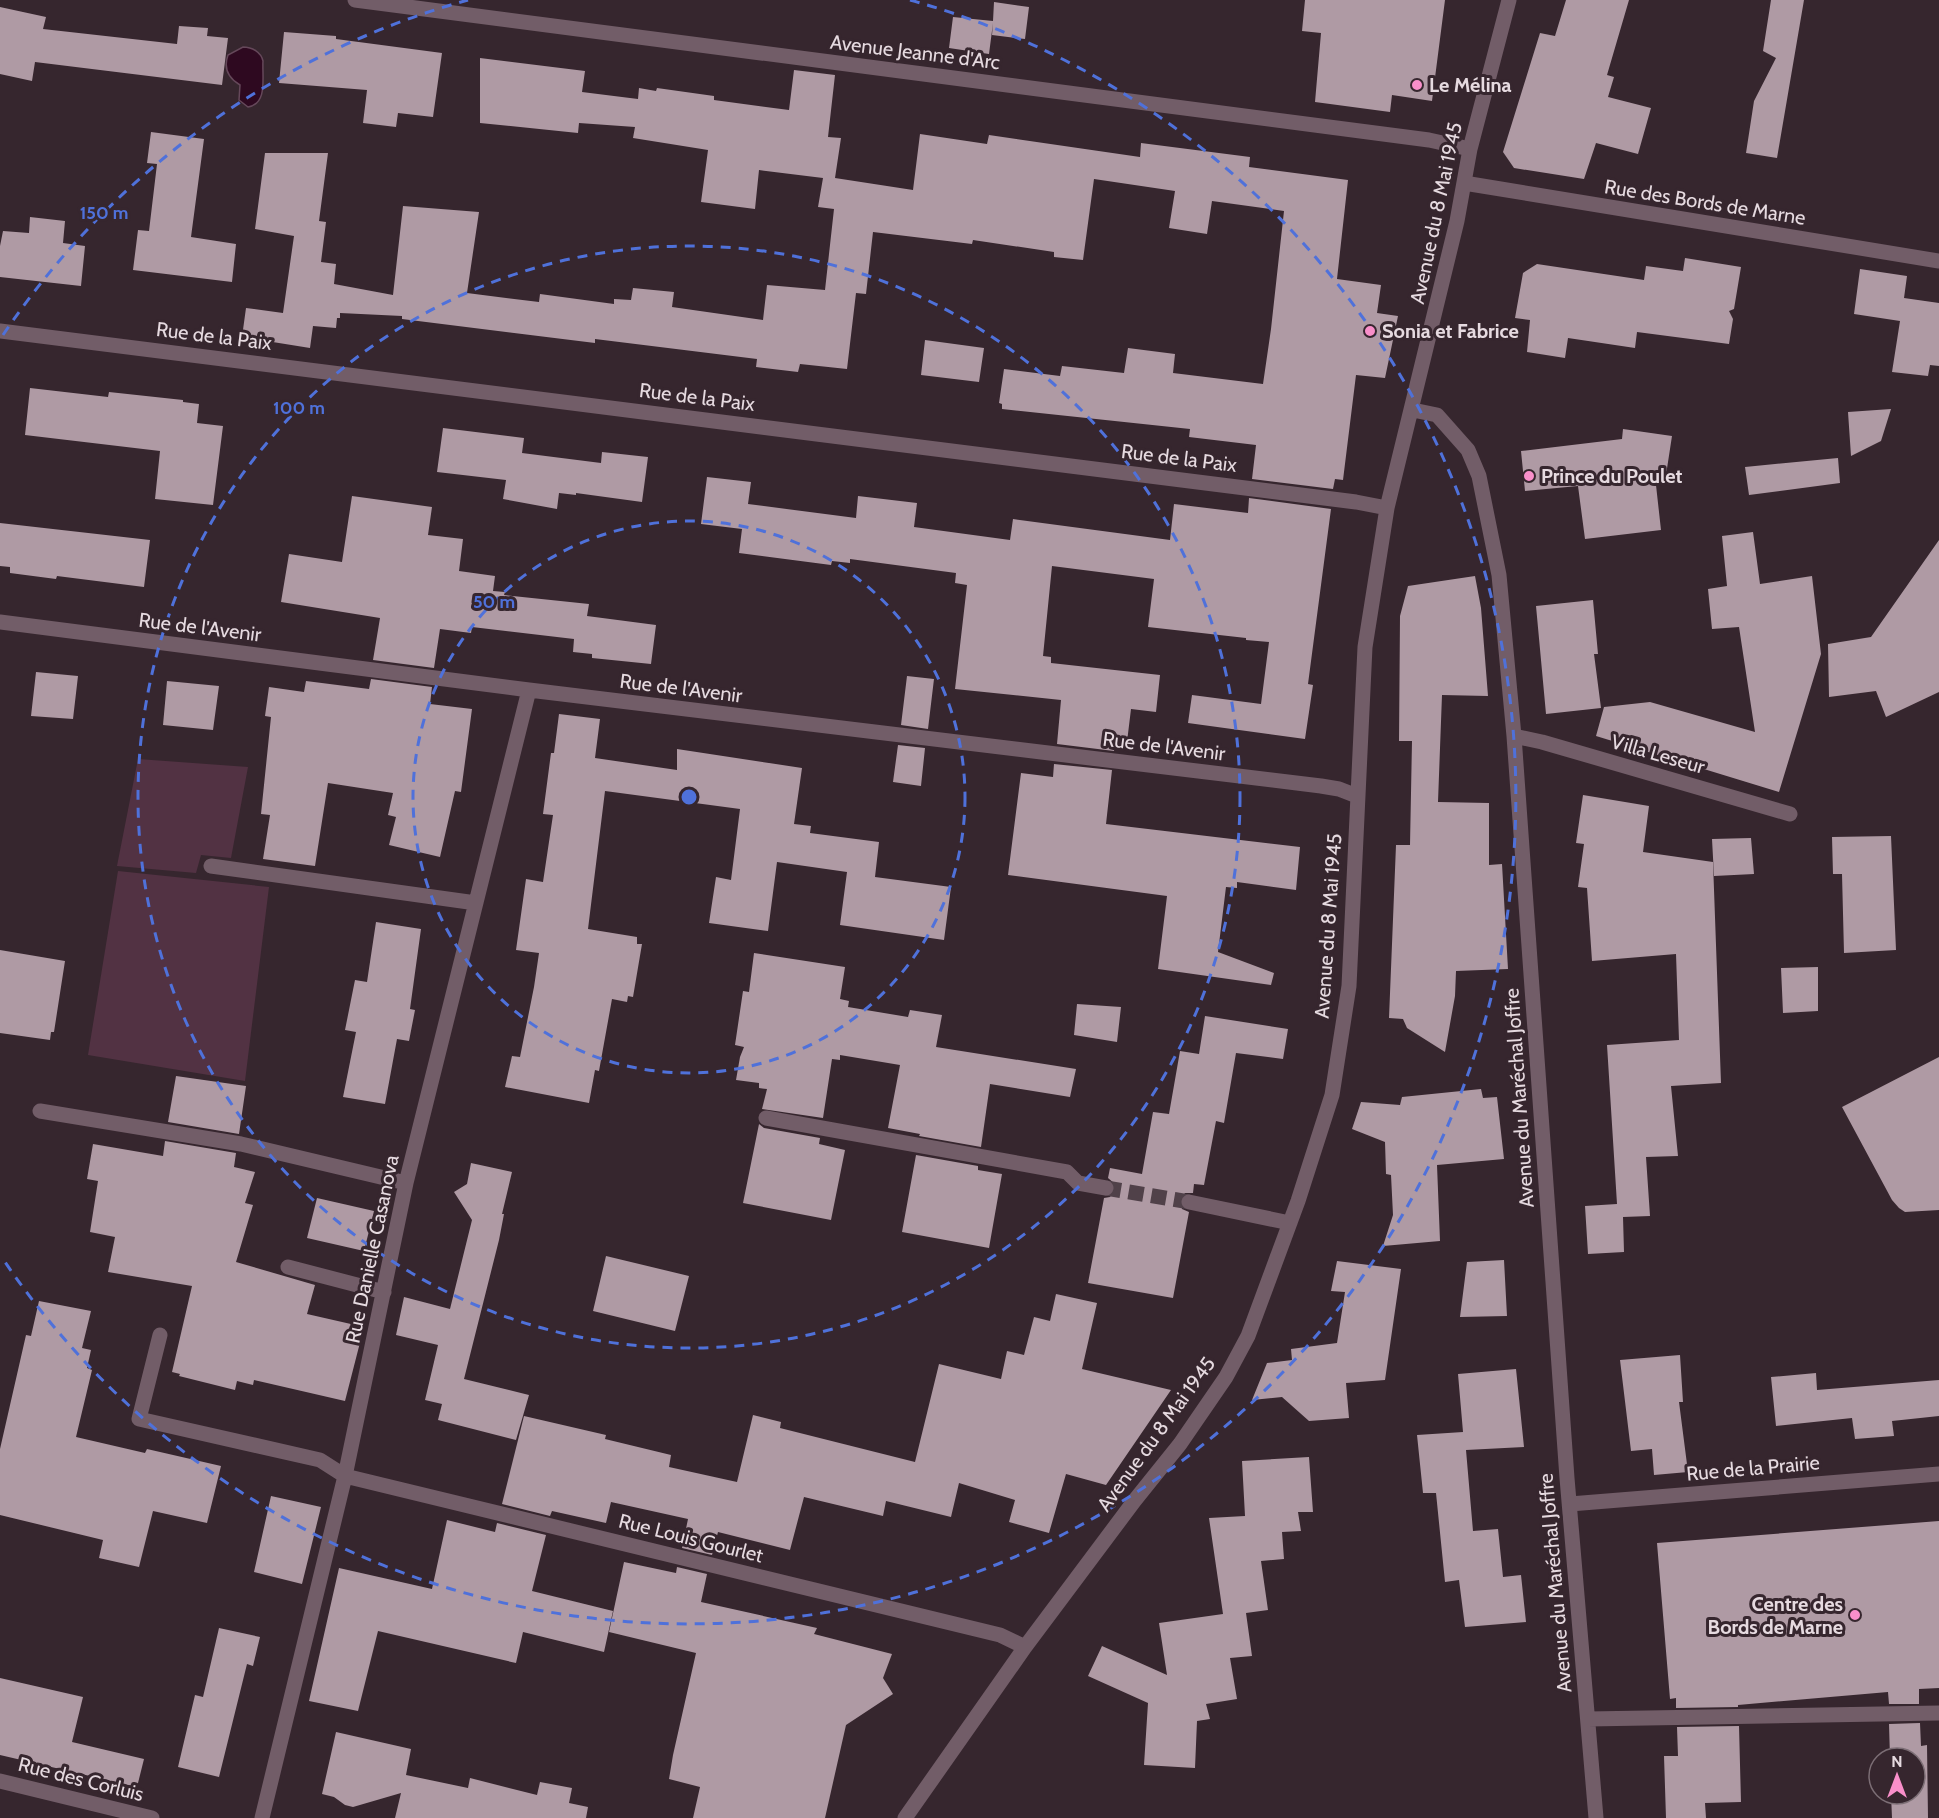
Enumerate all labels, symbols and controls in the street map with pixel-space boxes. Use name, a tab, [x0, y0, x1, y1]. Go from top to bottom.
street label: Avenue Jeanne d'Arc	[829, 30, 1001, 74]
place label: Le Mélina	[1429, 73, 1511, 97]
marker: Le Mélina	[1410, 78, 1424, 92]
street label: Avenue du 8 Mai 1945	[1405, 120, 1467, 306]
street label: Rue des Bords de Marne	[1603, 174, 1807, 230]
text: 150 m	[80, 202, 128, 224]
street label: Rue de la Paix	[155, 317, 274, 355]
place label: Sonia et Fabrice	[1382, 319, 1519, 343]
marker: Sonia et Fabrice	[1363, 324, 1377, 338]
street label: Rue de la Paix	[638, 378, 757, 416]
text: 100 m	[273, 397, 325, 419]
street label: Rue de la Paix	[1120, 439, 1239, 477]
place label: Prince du Poulet	[1541, 464, 1683, 488]
marker: Prince du Poulet	[1522, 469, 1536, 483]
text: 50 m	[473, 591, 515, 613]
street label: Rue de l'Avenir	[137, 608, 263, 647]
street label: Rue de l'Avenir	[618, 669, 744, 708]
street label: Rue de l'Avenir	[1101, 727, 1227, 766]
street label: Villa Leseur	[1608, 729, 1708, 779]
centre of rings	[679, 787, 699, 807]
street label: Avenue du 8 Mai 1945	[1310, 833, 1346, 1019]
street label: Avenue du Maréchal Joffre	[1499, 987, 1539, 1209]
street label: Rue Danielle Casanova	[340, 1152, 404, 1345]
street label: Avenue du 8 Mai 1945	[1092, 1352, 1220, 1516]
street label: Rue de la Prairie	[1685, 1450, 1821, 1486]
street label: Avenue du Maréchal Joffre	[1533, 1472, 1577, 1694]
street label: Rue Louis Gourlet	[616, 1508, 766, 1568]
place label: Centre des Bords de Marne	[1708, 1592, 1843, 1639]
marker: Centre des Bords de Marne	[1848, 1608, 1862, 1622]
north arrow	[1867, 1746, 1927, 1806]
street label: Rue des Corluis	[16, 1752, 146, 1806]
text: N	[1891, 1752, 1903, 1771]

